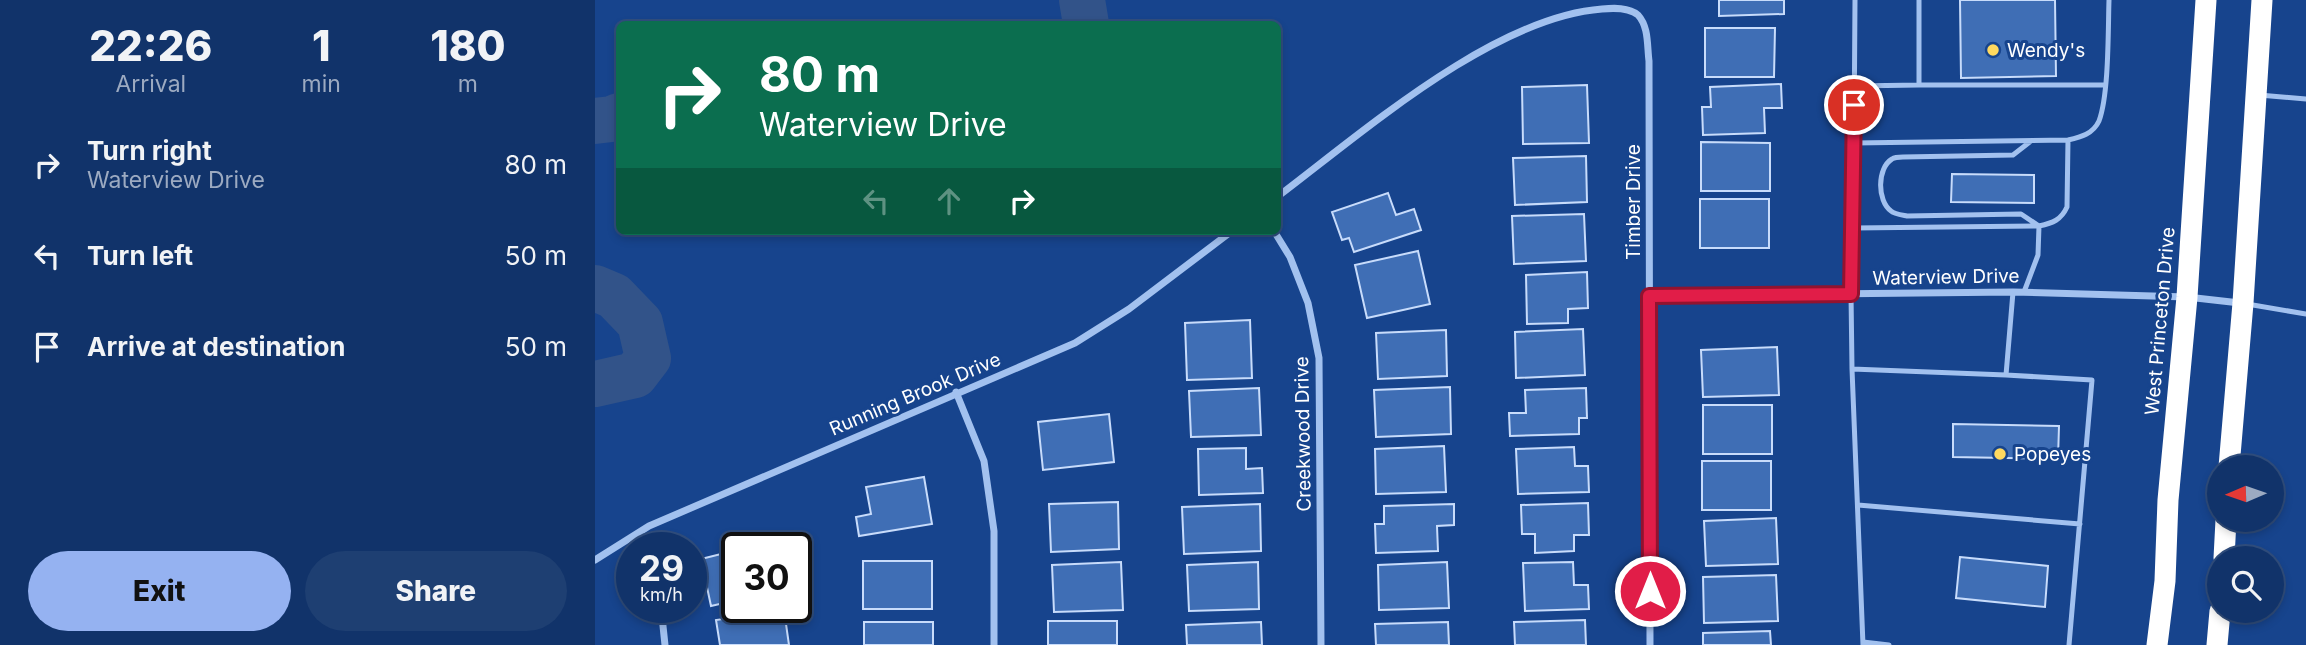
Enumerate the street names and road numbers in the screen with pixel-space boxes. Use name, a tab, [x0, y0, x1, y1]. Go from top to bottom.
street label: Timber Drive	[1622, 144, 1645, 260]
street label: West Princeton Drive	[2140, 226, 2180, 416]
street label: Waterview Drive	[1872, 264, 2020, 290]
street label: Running Brook Drive	[826, 348, 1004, 440]
street label: Creekwood Drive	[1290, 356, 1316, 512]

